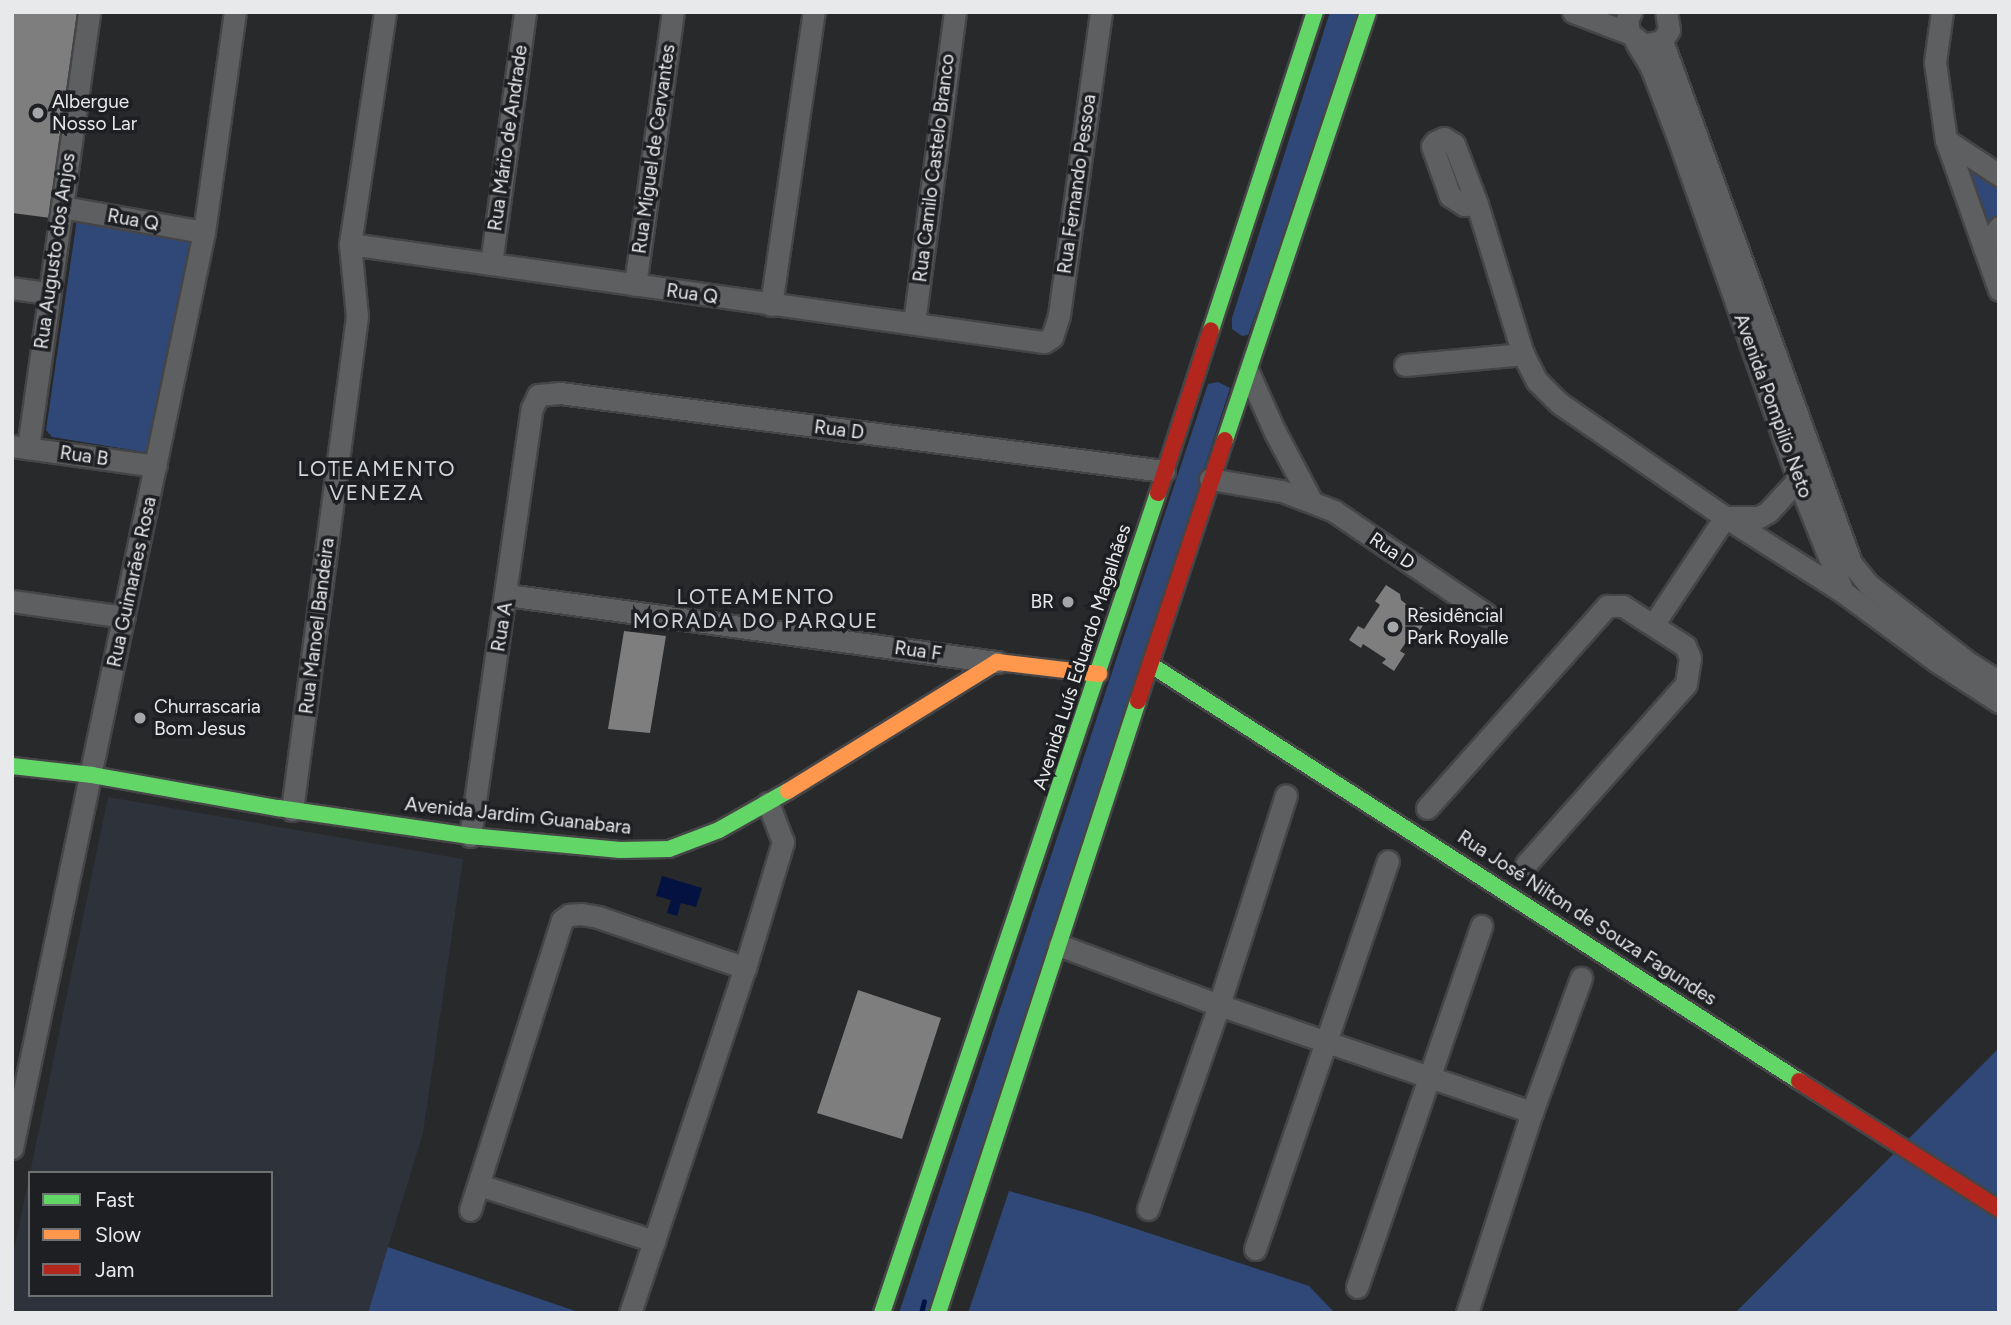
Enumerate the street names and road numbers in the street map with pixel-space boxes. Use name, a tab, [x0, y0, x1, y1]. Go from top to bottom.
street label: Rua Miguel de Cervantes	[628, 43, 680, 255]
street label: Rua Mário de Andrade	[484, 44, 532, 232]
street label: Rua Camilo Castelo Branco	[909, 52, 959, 284]
street label: Rua Fernando Pessoa	[1053, 93, 1101, 275]
street label: Rua Augusto dos Anjos	[30, 151, 80, 351]
street label: Rua Q	[106, 204, 160, 236]
street label: Rua Q	[665, 279, 719, 309]
street label: Avenida Pompilio Neto	[1729, 311, 1817, 501]
street label: Rua D	[813, 416, 865, 444]
street label: Rua B	[58, 441, 110, 471]
street label: Rua Guimarães Rosa	[103, 495, 161, 669]
street label: Avenida Luís Eduardo Magalhães	[1028, 521, 1136, 793]
street label: Rua D	[1365, 528, 1419, 574]
street label: Rua Manoel Bandeira	[295, 537, 339, 715]
street label: Rua A	[487, 601, 517, 653]
street label: Rua F	[893, 636, 943, 666]
street label: Avenida Jardim Guanabara	[404, 793, 632, 839]
street label: Rua José Nilton de Souza Fagundes	[1453, 826, 1721, 1010]

